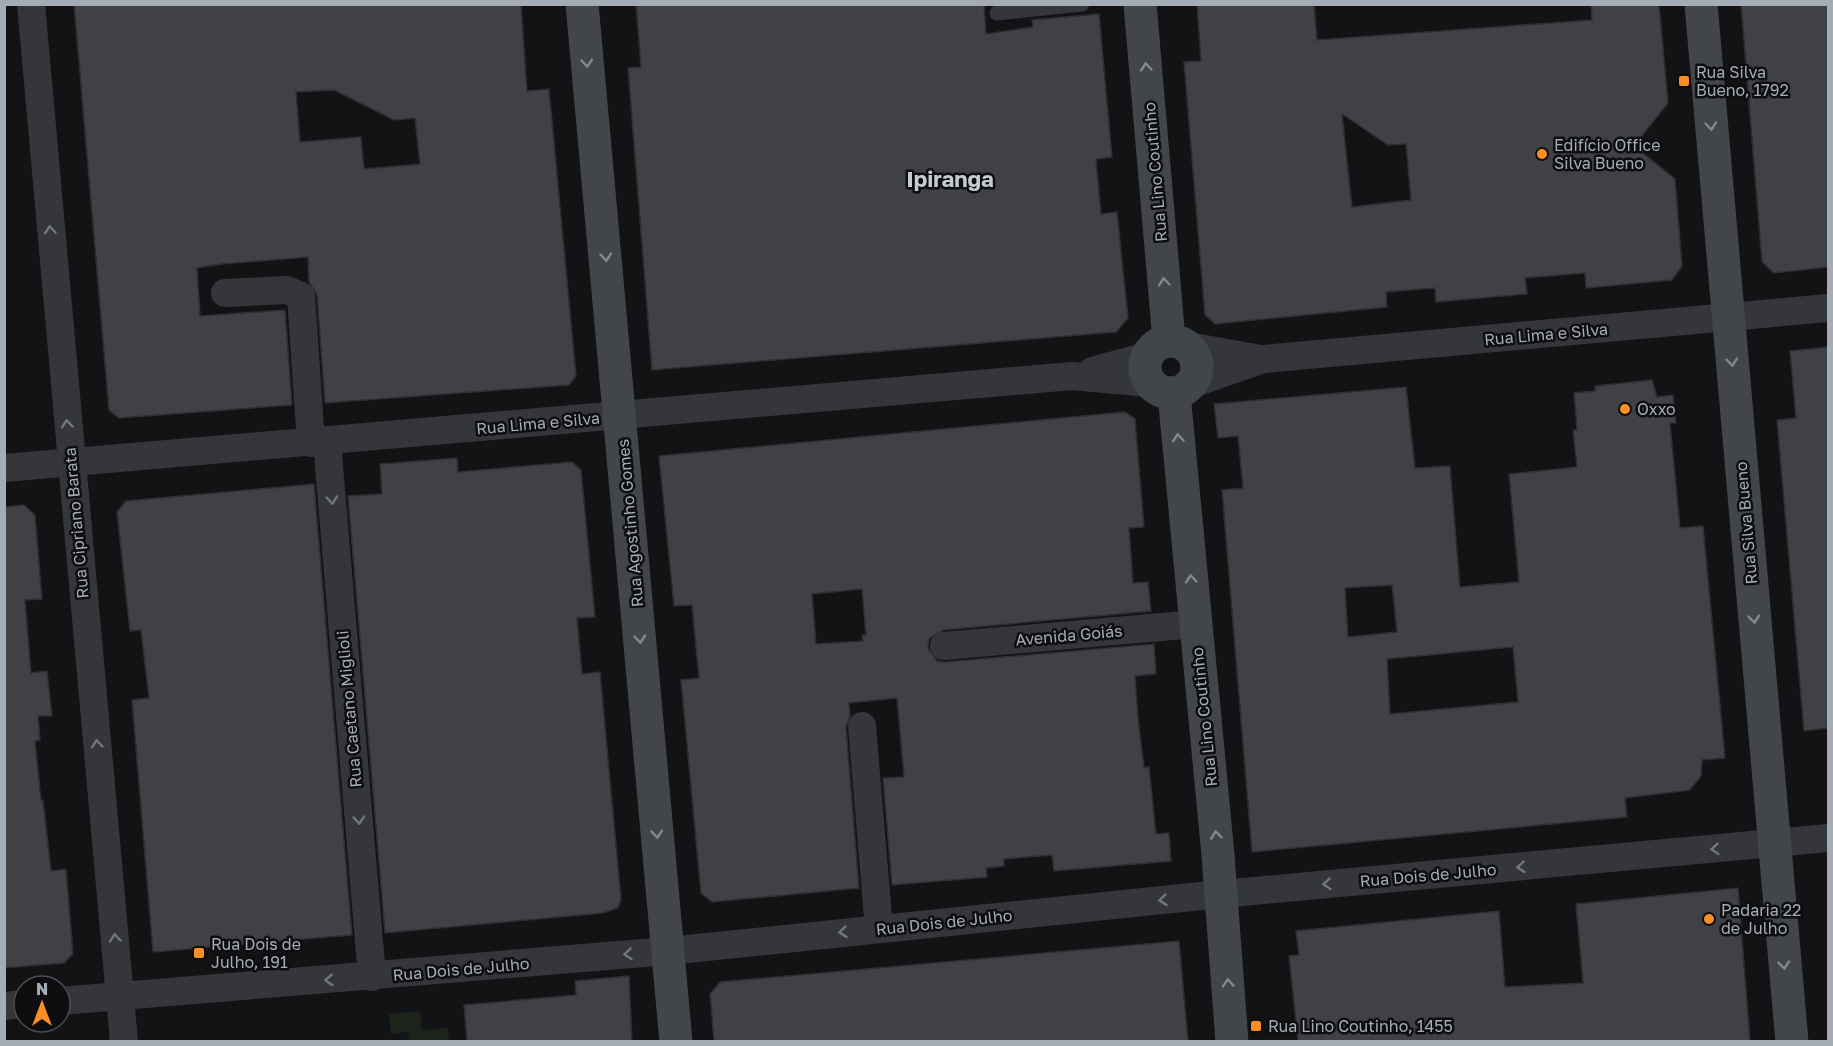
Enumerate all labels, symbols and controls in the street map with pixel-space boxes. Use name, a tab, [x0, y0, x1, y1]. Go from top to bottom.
one-way arrow	[580, 58, 593, 67]
one-way arrow	[1140, 62, 1153, 72]
place label: Rua Silva Bueno, 1792	[1696, 62, 1789, 100]
marker: Rua Silva Bueno, 1792	[1677, 74, 1691, 88]
street label: Rua Lino Coutinho	[1139, 101, 1171, 243]
one-way arrow	[1704, 121, 1717, 130]
place label: Edifício Office Silva Bueno	[1554, 135, 1660, 173]
marker: Edifício Office Silva Bueno	[1535, 147, 1549, 161]
district label: Ipiranga	[906, 165, 994, 192]
one-way arrow	[44, 225, 57, 234]
one-way arrow	[599, 252, 612, 261]
one-way arrow	[1158, 278, 1171, 287]
street label: Rua Lima e Silva	[1483, 319, 1609, 349]
one-way arrow	[1725, 357, 1738, 366]
place label: Oxxo	[1637, 399, 1676, 419]
marker: Oxxo	[1618, 402, 1632, 416]
street label: Rua Lima e Silva	[475, 408, 601, 438]
one-way arrow	[61, 420, 74, 429]
one-way arrow	[1172, 434, 1185, 443]
street label: Rua Agostinho Gomes	[613, 438, 647, 608]
street label: Rua Cipriano Barata	[59, 447, 93, 599]
street label: Rua Silva Bueno	[1731, 461, 1761, 585]
one-way arrow	[325, 495, 338, 504]
one-way arrow	[1185, 574, 1198, 583]
one-way arrow	[1747, 614, 1760, 623]
street label: Avenida Goiás	[1015, 620, 1123, 650]
street label: Rua Caetano Miglioli	[332, 630, 366, 788]
one-way arrow	[633, 635, 646, 644]
street label: Rua Lino Coutinho	[1187, 646, 1221, 788]
one-way arrow	[91, 739, 104, 748]
one-way arrow	[352, 815, 365, 824]
one-way arrow	[650, 829, 663, 838]
one-way arrow	[1210, 831, 1223, 840]
one-way arrow	[1711, 842, 1720, 855]
street label: Rua Dois de Julho	[1359, 859, 1497, 891]
one-way arrow	[1516, 860, 1526, 873]
one-way arrow	[1322, 877, 1331, 890]
one-way arrow	[1158, 893, 1167, 905]
place label: Padaria 22 de Julho	[1721, 900, 1801, 938]
street label: Rua Dois de Julho	[875, 905, 1013, 939]
marker: Padaria 22 de Julho	[1702, 912, 1716, 926]
one-way arrow	[839, 925, 848, 938]
one-way arrow	[109, 933, 122, 943]
place label: Rua Dois de Julho, 191	[211, 934, 301, 972]
marker: Rua Dois de Julho, 191	[192, 946, 206, 960]
one-way arrow	[624, 947, 633, 960]
street label: Rua Dois de Julho	[392, 953, 530, 985]
one-way arrow	[1777, 960, 1790, 969]
one-way arrow	[325, 973, 334, 986]
north arrow	[12, 974, 72, 1034]
text: N	[36, 979, 48, 999]
one-way arrow	[1221, 979, 1234, 988]
place label: Rua Lino Coutinho, 1455	[1268, 1016, 1453, 1036]
marker: Rua Lino Coutinho, 1455	[1249, 1019, 1263, 1033]

